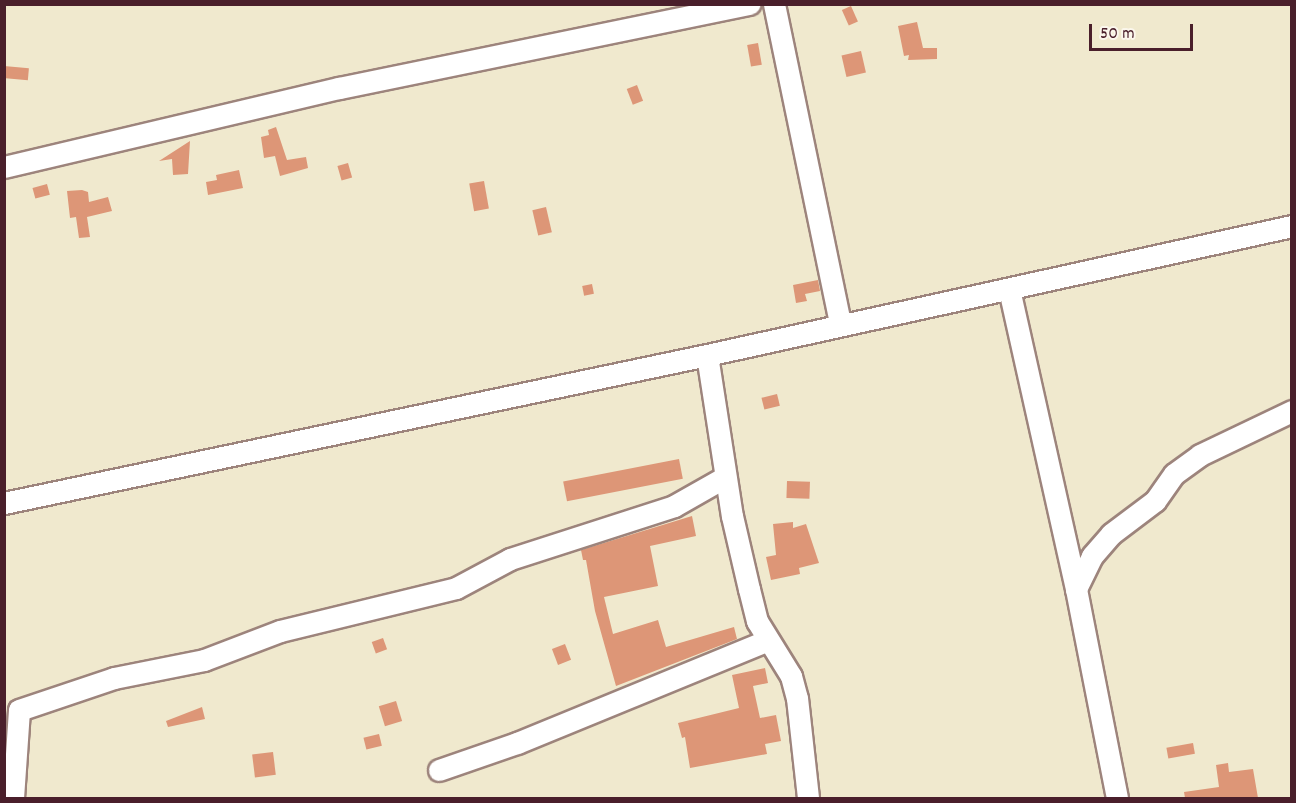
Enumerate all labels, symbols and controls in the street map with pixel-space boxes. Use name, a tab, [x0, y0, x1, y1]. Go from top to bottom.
scale bar	[1092, 12, 1196, 50]
text: 50 m	[1100, 22, 1135, 47]

